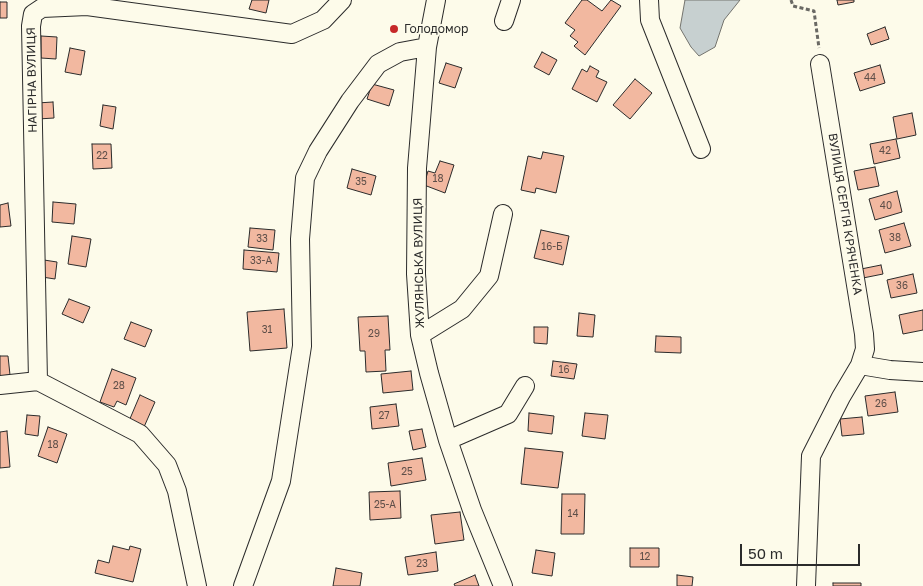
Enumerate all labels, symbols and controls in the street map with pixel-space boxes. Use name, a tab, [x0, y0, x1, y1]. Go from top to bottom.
place label: Голодомор	[404, 22, 468, 36]
marker: Голодомор	[388, 23, 400, 35]
street label: НАГІРНА ВУЛИЦЯ	[24, 27, 40, 133]
house number: 44	[864, 72, 876, 84]
street label: ВУЛИЦЯ СЕРГІЯ КРЯЧЕНКА	[825, 132, 865, 296]
house number: 42	[879, 145, 891, 157]
house number: 22	[96, 150, 108, 162]
house number: 18	[433, 173, 443, 185]
house number: 35	[355, 176, 367, 188]
street label: ЖУЛЯНСЬКА ВУЛИЦЯ	[411, 198, 427, 328]
house number: 40	[880, 200, 892, 212]
house number: 38	[889, 232, 901, 244]
house number: 33	[256, 233, 268, 245]
house number: 16-Б	[541, 241, 563, 253]
house number: 33-А	[250, 255, 272, 267]
house number: 36	[896, 280, 908, 292]
house number: 31	[262, 324, 272, 336]
house number: 29	[368, 328, 380, 340]
house number: 16	[559, 364, 569, 376]
house number: 28	[113, 380, 125, 392]
house number: 26	[875, 398, 887, 410]
house number: 27	[378, 410, 390, 422]
house number: 18	[48, 439, 58, 451]
house number: 25	[401, 466, 413, 478]
house number: 25-А	[374, 499, 396, 511]
house number: 14	[568, 508, 578, 520]
scale bar	[743, 534, 863, 566]
text: 50 m	[748, 544, 783, 562]
house number: 12	[640, 551, 650, 563]
house number: 23	[416, 558, 428, 570]

